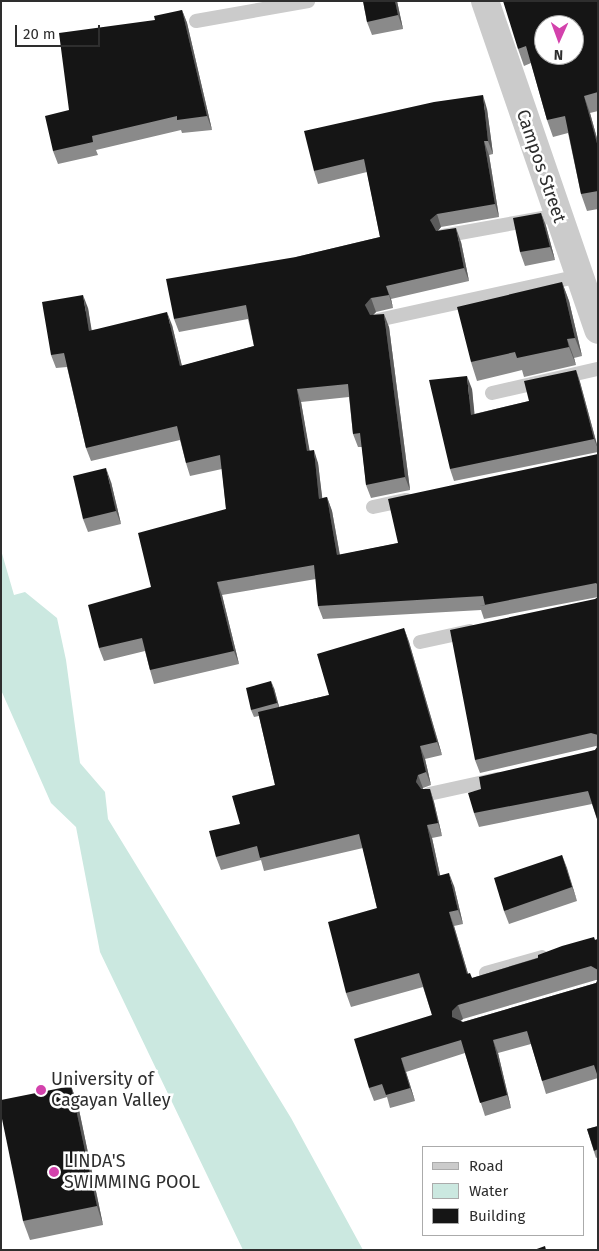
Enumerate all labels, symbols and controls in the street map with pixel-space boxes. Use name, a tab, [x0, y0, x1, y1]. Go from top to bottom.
scale bar	[18, 15, 102, 47]
north arrow	[534, 15, 584, 65]
text: 20 m	[23, 25, 56, 43]
text: N	[554, 46, 563, 63]
street label: Campos Street	[512, 107, 570, 225]
place label: University of Cagayan Valley	[51, 1069, 171, 1112]
marker: University of Cagayan Valley	[35, 1084, 47, 1096]
legend	[422, 1146, 584, 1236]
place label: LINDA'S SWIMMING POOL	[64, 1151, 200, 1194]
text: Road	[469, 1157, 504, 1175]
marker: LINDA'S SWIMMING POOL	[48, 1166, 60, 1178]
text: Water	[469, 1182, 508, 1200]
text: Building	[469, 1207, 525, 1225]

